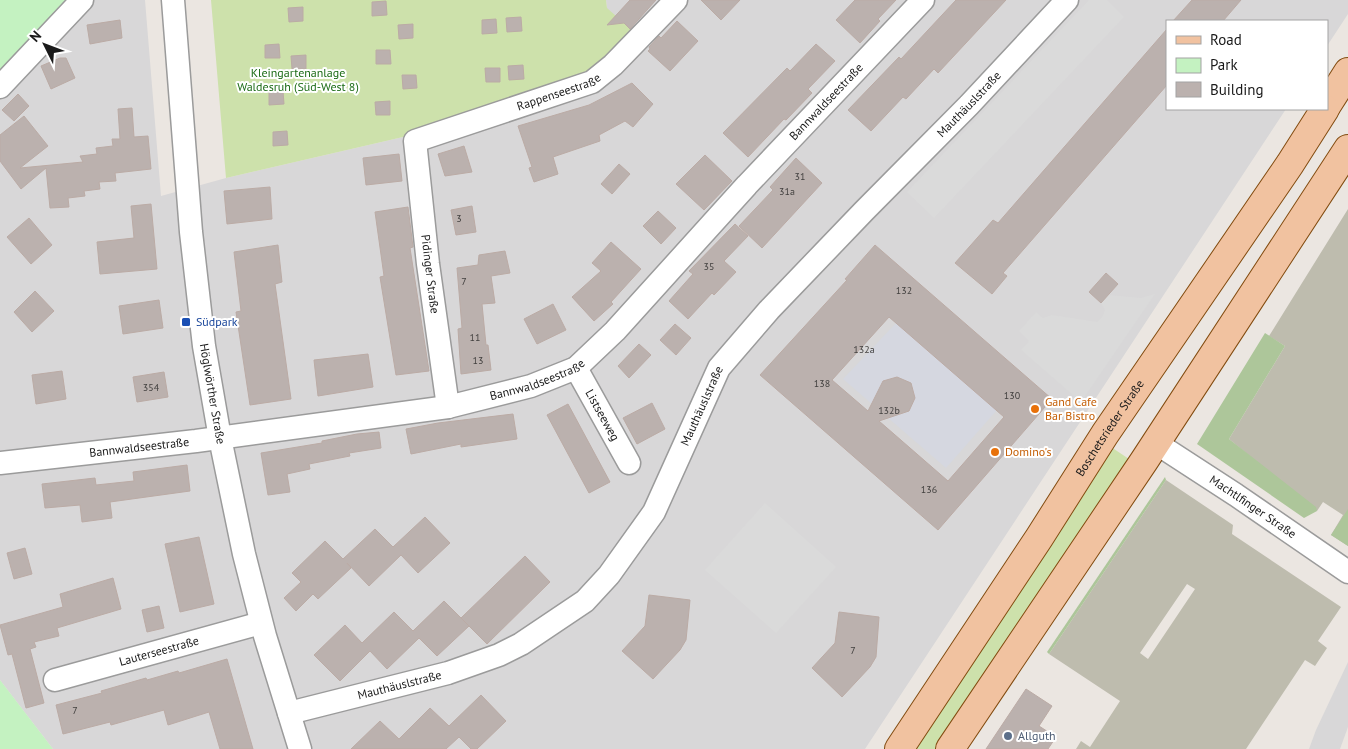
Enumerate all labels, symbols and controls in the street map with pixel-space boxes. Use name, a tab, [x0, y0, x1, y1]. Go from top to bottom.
north arrow	[20, 20, 70, 70]
legend	[1166, 20, 1328, 110]
text: N	[26, 27, 45, 46]
text: Road	[1210, 30, 1242, 49]
text: Park	[1210, 55, 1238, 74]
street label: Bannwaldseestraße	[786, 60, 866, 143]
park label: Kleingartenanlage Waldesruh (Süd-West 8)	[237, 65, 359, 94]
street label: Mauthäuslstraße	[933, 68, 1004, 140]
street label: Rappenseestraße	[515, 70, 604, 114]
text: Building	[1210, 80, 1264, 99]
house number: 31	[795, 170, 805, 183]
house number: 31a	[779, 185, 795, 198]
house number: 3	[456, 212, 462, 225]
street label: Pidinger Straße	[418, 233, 443, 314]
house number: 35	[704, 260, 714, 273]
house number: 7	[461, 275, 467, 288]
house number: 132	[896, 284, 912, 297]
place label: Südpark	[196, 314, 238, 329]
marker: Südpark	[180, 316, 192, 328]
house number: 11	[470, 331, 480, 344]
street label: Höglwörther Straße	[197, 342, 229, 445]
house number: 132a	[853, 343, 875, 356]
house number: 13	[473, 354, 483, 367]
street label: Bannwaldseestraße	[488, 356, 588, 403]
street label: Mauthäuslstraße	[677, 363, 726, 448]
house number: 138	[814, 377, 830, 390]
street label: Boschetsrieder Straße	[1072, 377, 1147, 479]
house number: 354	[143, 381, 160, 394]
street label: Listseeweg	[582, 387, 623, 443]
house number: 130	[1004, 389, 1021, 402]
place label: Gand Cafe Bar Bistro	[1045, 394, 1097, 423]
marker: Gand Cafe Bar Bistro	[1029, 403, 1041, 415]
house number: 132b	[878, 404, 900, 417]
street label: Bannwaldseestraße	[88, 434, 190, 460]
place label: Domino's	[1005, 444, 1052, 459]
marker: Domino's	[989, 446, 1001, 458]
street label: Machtlfinger Straße	[1207, 472, 1299, 541]
house number: 136	[921, 483, 937, 496]
street label: Lauterseestraße	[117, 633, 201, 669]
house number: 7	[850, 644, 856, 657]
street label: Mauthäuslstraße	[356, 667, 443, 702]
house number: 7	[72, 704, 78, 717]
place label: Allguth	[1018, 728, 1056, 743]
marker: Allguth	[1002, 730, 1014, 742]

